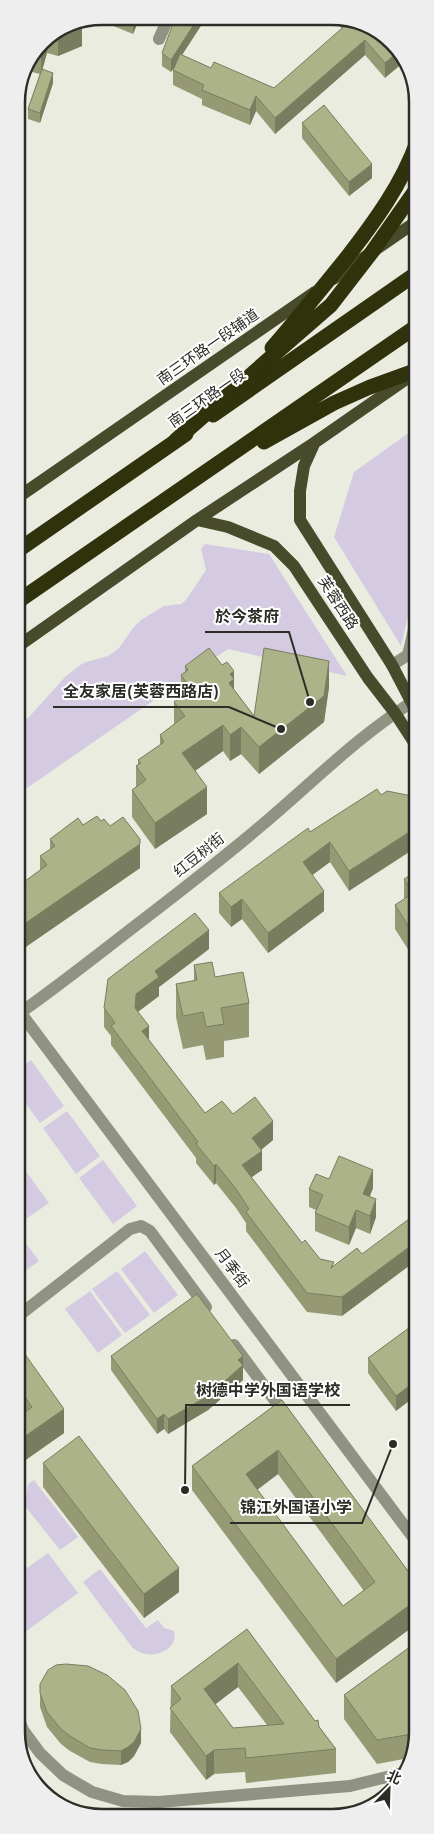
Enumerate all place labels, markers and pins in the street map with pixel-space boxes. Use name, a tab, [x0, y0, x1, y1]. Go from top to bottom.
callout: 於今茶府	[205, 601, 289, 632]
callout: 全友家居(芙蓉西路店)	[53, 676, 229, 707]
callout: 树德中学外国语学校	[186, 1374, 350, 1405]
callout: 锦江外国语小学	[230, 1492, 362, 1523]

